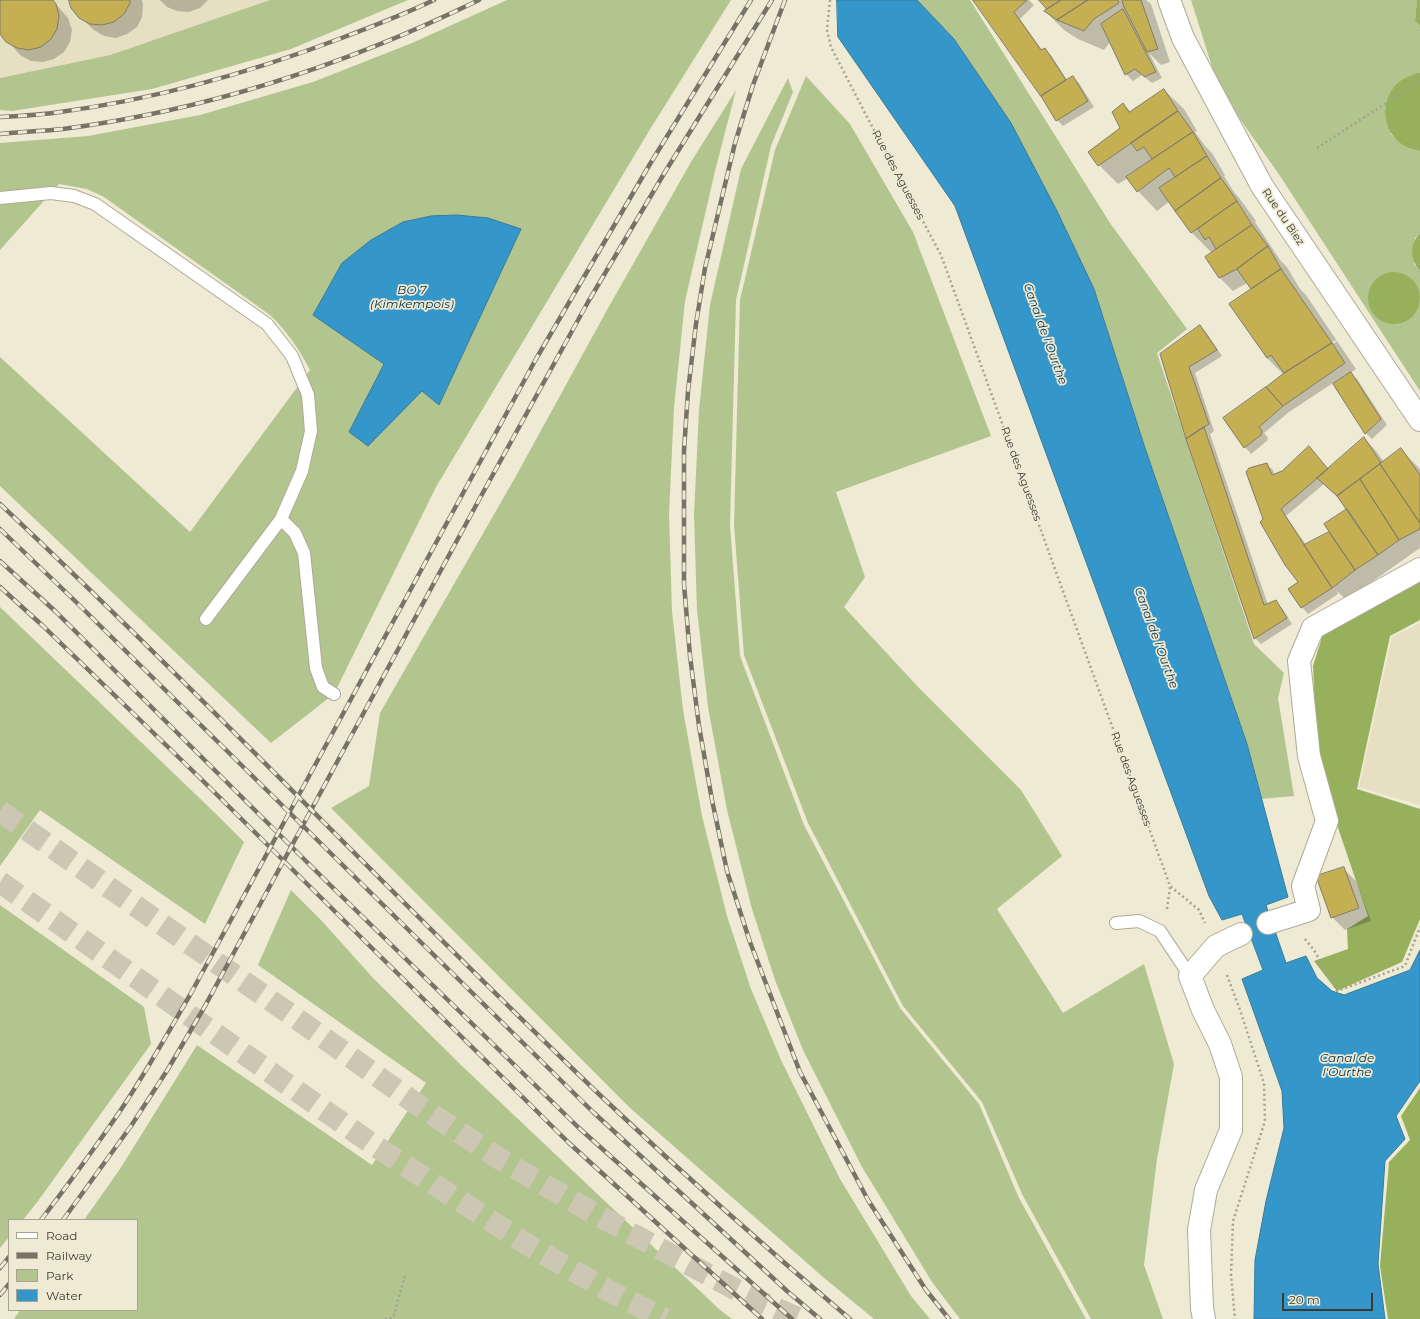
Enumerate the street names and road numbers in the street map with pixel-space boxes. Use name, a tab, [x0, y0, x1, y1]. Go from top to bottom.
street label: Rue des Aguesses	[869, 128, 927, 222]
street label: Rue du Biez	[1259, 186, 1307, 248]
street label: Rue des Aguesses	[998, 425, 1044, 523]
street label: Rue des Aguesses	[1108, 730, 1154, 828]

